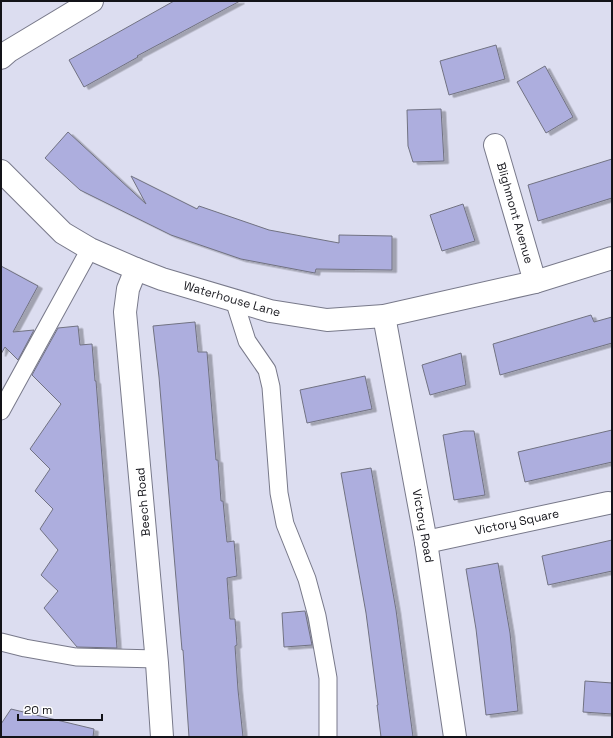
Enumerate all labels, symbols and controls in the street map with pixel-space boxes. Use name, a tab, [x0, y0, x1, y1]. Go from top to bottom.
street label: Blighmont Avenue	[493, 161, 537, 265]
street label: Waterhouse Lane	[182, 277, 282, 321]
street label: Beech Road	[132, 467, 154, 537]
street label: Victory Road	[409, 488, 437, 564]
street label: Victory Square	[473, 505, 561, 539]
scale bar	[18, 696, 102, 722]
text: 20 m	[24, 702, 52, 718]

